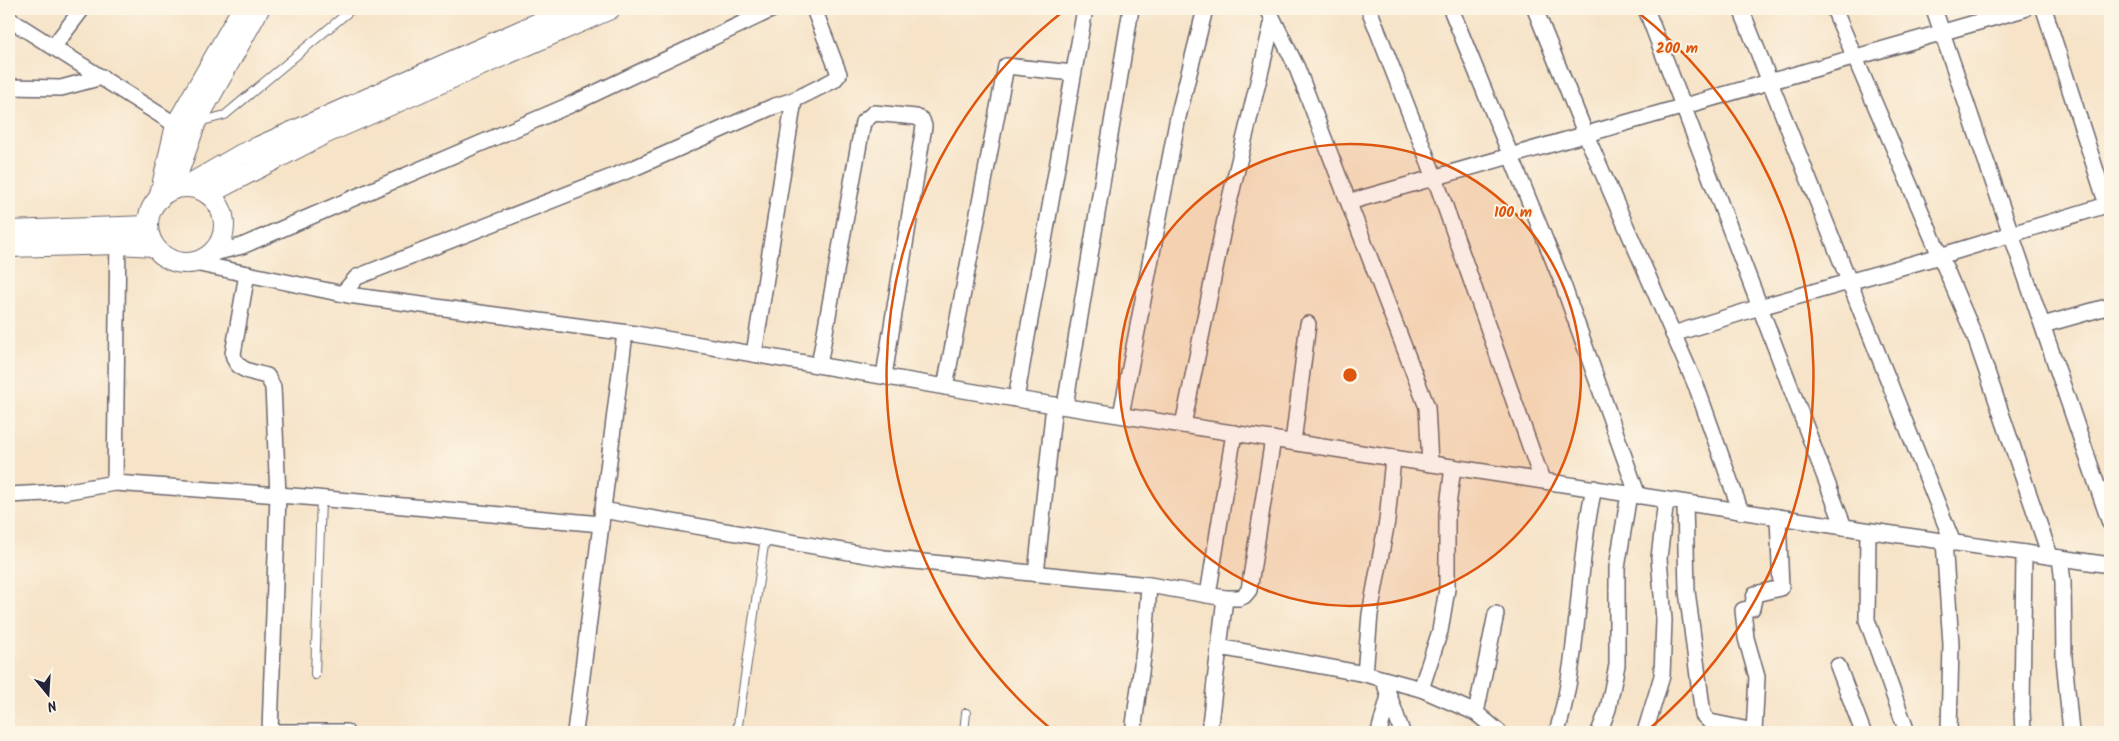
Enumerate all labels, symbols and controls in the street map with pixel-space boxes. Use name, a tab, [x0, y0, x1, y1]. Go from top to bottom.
text: 200 m	[1656, 37, 1698, 61]
text: 100 m	[1494, 201, 1532, 225]
centre of rings	[1341, 366, 1359, 384]
north arrow	[22, 668, 72, 718]
text: N	[44, 694, 59, 717]

